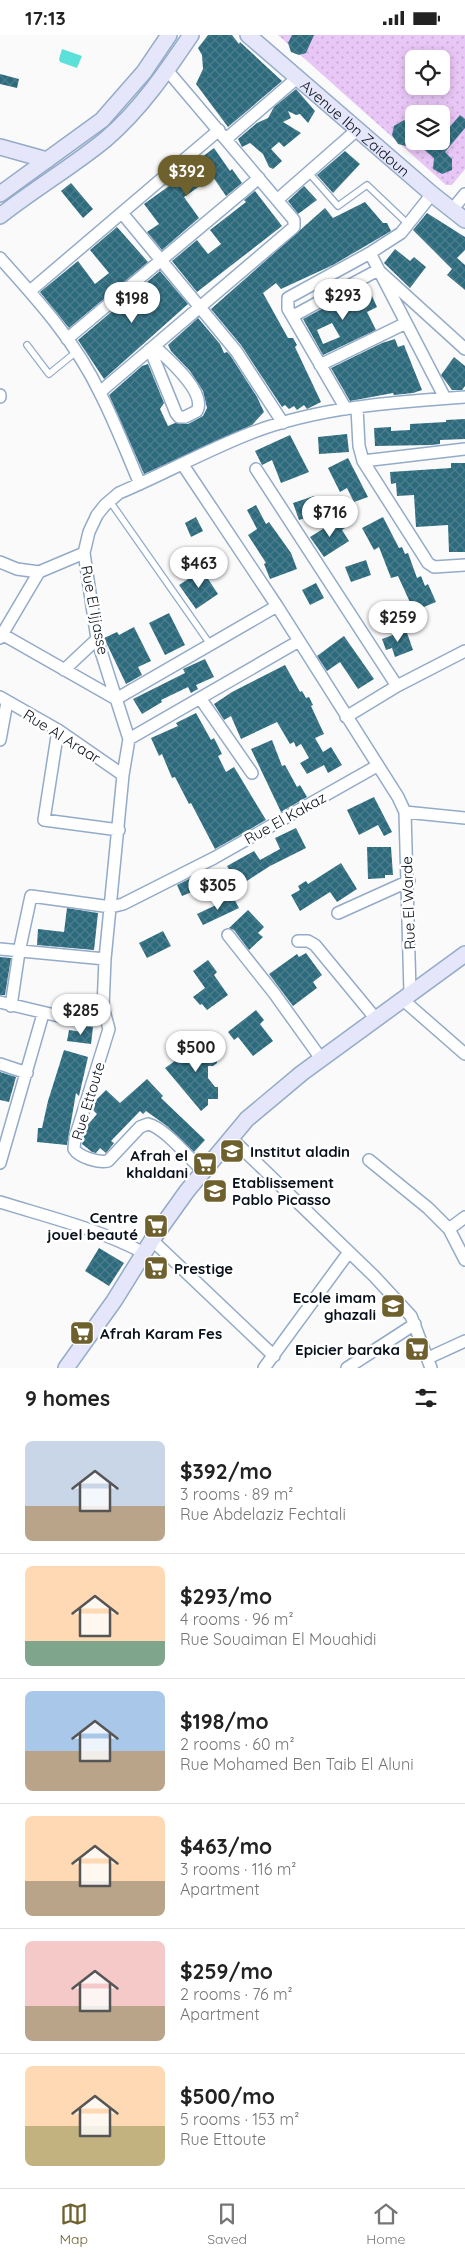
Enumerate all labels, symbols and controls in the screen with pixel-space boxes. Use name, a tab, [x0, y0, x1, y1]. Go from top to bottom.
text: 17:13	[25, 6, 66, 30]
map controls	[405, 50, 450, 150]
button: locate	[405, 50, 450, 95]
street label: Avenue Ibn Zaidoun	[297, 75, 414, 180]
button: layers	[405, 105, 450, 150]
pin: $392	[157, 155, 217, 197]
text: $392	[169, 161, 205, 181]
pin: $293	[313, 279, 373, 321]
pin: $198	[102, 281, 162, 324]
text: $293	[325, 285, 361, 305]
text: $198	[115, 288, 149, 308]
pin: $716	[300, 495, 360, 538]
text: $716	[313, 502, 347, 522]
pin: $463	[169, 547, 229, 589]
text: $463	[181, 553, 217, 573]
street label: Rue El Ijjasse	[77, 564, 113, 656]
pin: $259	[368, 601, 428, 643]
text: $259	[380, 607, 416, 627]
street label: Rue Al Araar	[20, 705, 104, 767]
street label: Rue El Kakaz	[241, 788, 329, 848]
street label: Rue El Warde	[397, 856, 419, 950]
pin: $305	[188, 869, 248, 911]
text: $305	[199, 875, 237, 895]
pin: $285	[51, 993, 111, 1036]
text: $285	[63, 1000, 99, 1020]
pin: $500	[166, 1031, 226, 1073]
text: $500	[177, 1037, 215, 1057]
street label: Rue Ettoute	[67, 1060, 109, 1142]
school or university icon: Institut aladin	[219, 1138, 245, 1164]
place label: Institut aladin	[250, 1142, 350, 1161]
place label: Afrah el khaldani	[126, 1146, 188, 1182]
supermarket icon: Afrah el khaldani	[192, 1151, 218, 1177]
place label: Etablissement Pablo Picasso	[232, 1173, 334, 1209]
school or university icon: Etablissement Pablo Picasso	[202, 1178, 228, 1204]
place label: Centre jouel beauté	[46, 1208, 138, 1244]
supermarket icon: Centre jouel beauté	[143, 1213, 169, 1239]
supermarket icon: Prestige	[143, 1255, 169, 1281]
place label: Prestige	[174, 1259, 233, 1278]
place label: Ecole imam ghazali	[293, 1288, 376, 1324]
school or university icon: Ecole imam ghazali	[380, 1293, 406, 1319]
supermarket icon: Afrah Karam Fes	[69, 1320, 95, 1346]
place label: Afrah Karam Fes	[100, 1324, 222, 1343]
supermarket icon: Epicier baraka	[404, 1336, 430, 1362]
place label: Epicier baraka	[295, 1340, 400, 1359]
icon: filters	[412, 1384, 440, 1412]
text: 9 homes	[25, 1385, 110, 1411]
text: $392/mo	[180, 1458, 272, 1484]
icon: home	[65, 1461, 125, 1521]
text: 3 rooms · 89 m²	[180, 1484, 293, 1504]
text: Rue Abdelaziz Fechtali	[180, 1504, 346, 1524]
text: $293/mo	[180, 1583, 272, 1609]
icon: home	[65, 1586, 125, 1646]
text: 4 rooms · 96 m²	[180, 1609, 293, 1629]
text: Rue Souaiman El Mouahidi	[180, 1629, 376, 1649]
text: $198/mo	[180, 1708, 269, 1734]
icon: home	[65, 1711, 125, 1771]
text: 2 rooms · 60 m²	[180, 1734, 294, 1754]
text: Rue Mohamed Ben Taib El Aluni	[180, 1754, 414, 1774]
text: $463/mo	[180, 1833, 272, 1859]
icon: home	[65, 1836, 125, 1896]
text: 3 rooms · 116 m²	[180, 1859, 296, 1879]
text: Apartment	[180, 1879, 260, 1899]
text: $259/mo	[180, 1958, 273, 1984]
icon: home	[65, 1961, 125, 2021]
text: 2 rooms · 76 m²	[180, 1984, 293, 2004]
text: Apartment	[180, 2004, 260, 2024]
text: $500/mo	[180, 2083, 275, 2109]
icon: home	[65, 2086, 125, 2146]
text: 5 rooms · 153 m²	[180, 2109, 299, 2129]
text: Rue Ettoute	[180, 2129, 266, 2149]
tab: Map	[60, 2200, 88, 2248]
tab: Saved	[207, 2200, 247, 2248]
tab: Home	[366, 2200, 405, 2248]

